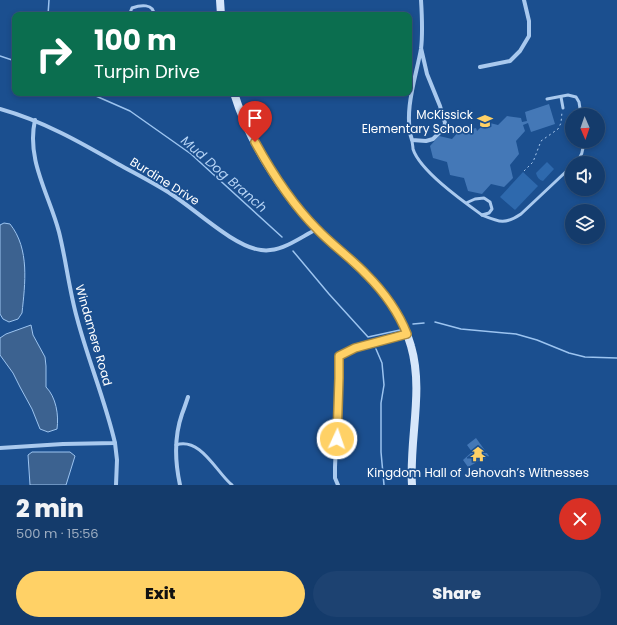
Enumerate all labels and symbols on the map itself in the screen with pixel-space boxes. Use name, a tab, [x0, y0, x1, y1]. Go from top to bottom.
pin	[238, 101, 272, 142]
place label: McKissick Elementary School	[362, 106, 474, 137]
north arrow	[565, 108, 605, 148]
school or university icon: McKissick Elementary School	[476, 112, 494, 130]
water label: Mud Dog Branch	[177, 131, 271, 217]
street label: Burdine Drive	[127, 153, 203, 209]
street label: Windamere Road	[71, 282, 117, 388]
position arrow	[316, 418, 358, 460]
temple icon: Kingdom Hall of Jehovah’s Witnesses	[469, 445, 487, 463]
place label: Kingdom Hall of Jehovah’s Witnesses	[367, 464, 589, 481]

